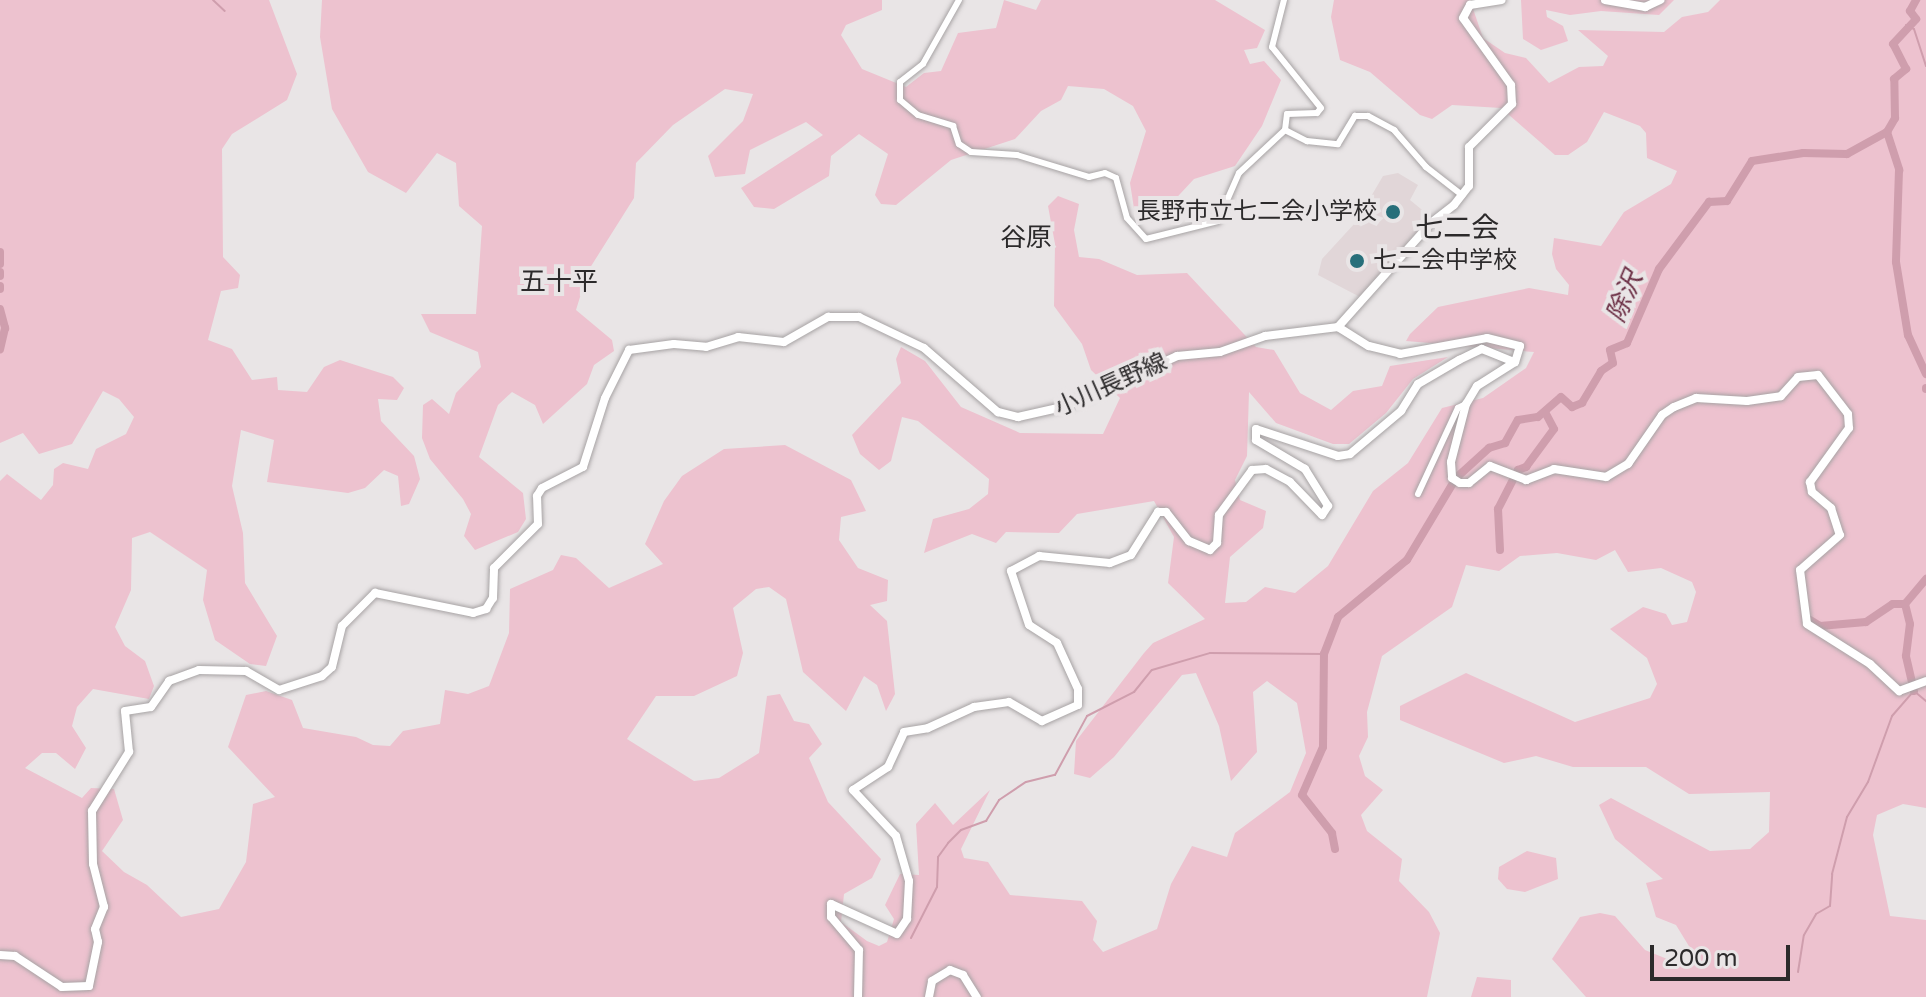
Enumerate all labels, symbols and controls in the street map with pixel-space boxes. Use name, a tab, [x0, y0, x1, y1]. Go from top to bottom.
place label: 長野市立七二会小学校	[1137, 198, 1377, 226]
marker: 長野市立七二会小学校	[1384, 203, 1402, 221]
district label: 七二会	[1415, 211, 1499, 245]
district label: 谷原	[1000, 222, 1052, 254]
place label: 七二会中学校	[1373, 247, 1517, 275]
marker: 七二会中学校	[1348, 252, 1366, 270]
district label: 五十平	[520, 266, 598, 298]
water label: 除沢	[1600, 267, 1650, 327]
street label: 小川長野線	[1050, 347, 1172, 423]
scale bar	[1654, 929, 1794, 979]
text: 200 m	[1664, 944, 1738, 973]

